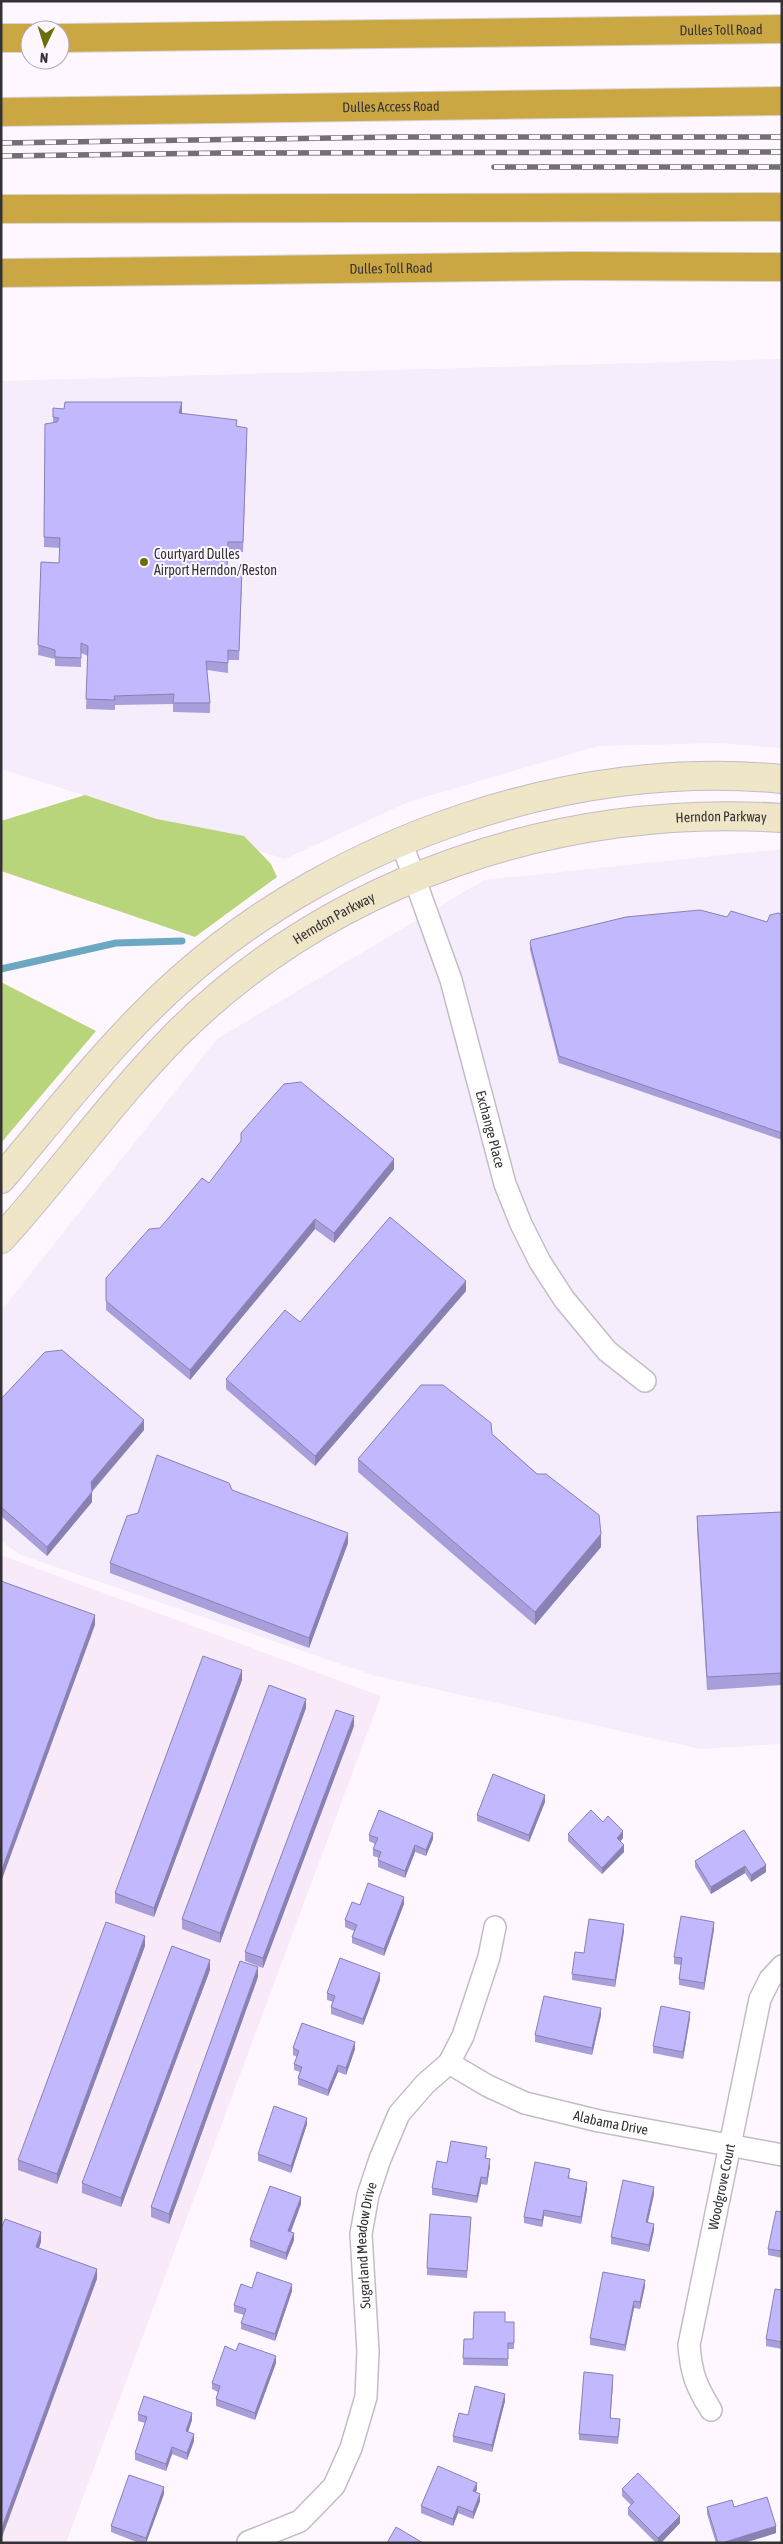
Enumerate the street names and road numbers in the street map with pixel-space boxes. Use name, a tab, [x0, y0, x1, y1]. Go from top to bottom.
street label: Dulles Toll Road	[679, 21, 763, 38]
street label: Dulles Access Road	[342, 98, 440, 115]
street label: Dulles Toll Road	[349, 260, 433, 277]
street label: Herndon Parkway	[675, 808, 767, 826]
street label: Herndon Parkway	[290, 889, 377, 947]
street label: Exchange Place	[473, 1089, 508, 1170]
street label: Alabama Drive	[572, 2107, 649, 2138]
street label: Woodgrove Court	[705, 2142, 738, 2231]
street label: Sugarland Meadow Drive	[353, 2180, 380, 2309]

